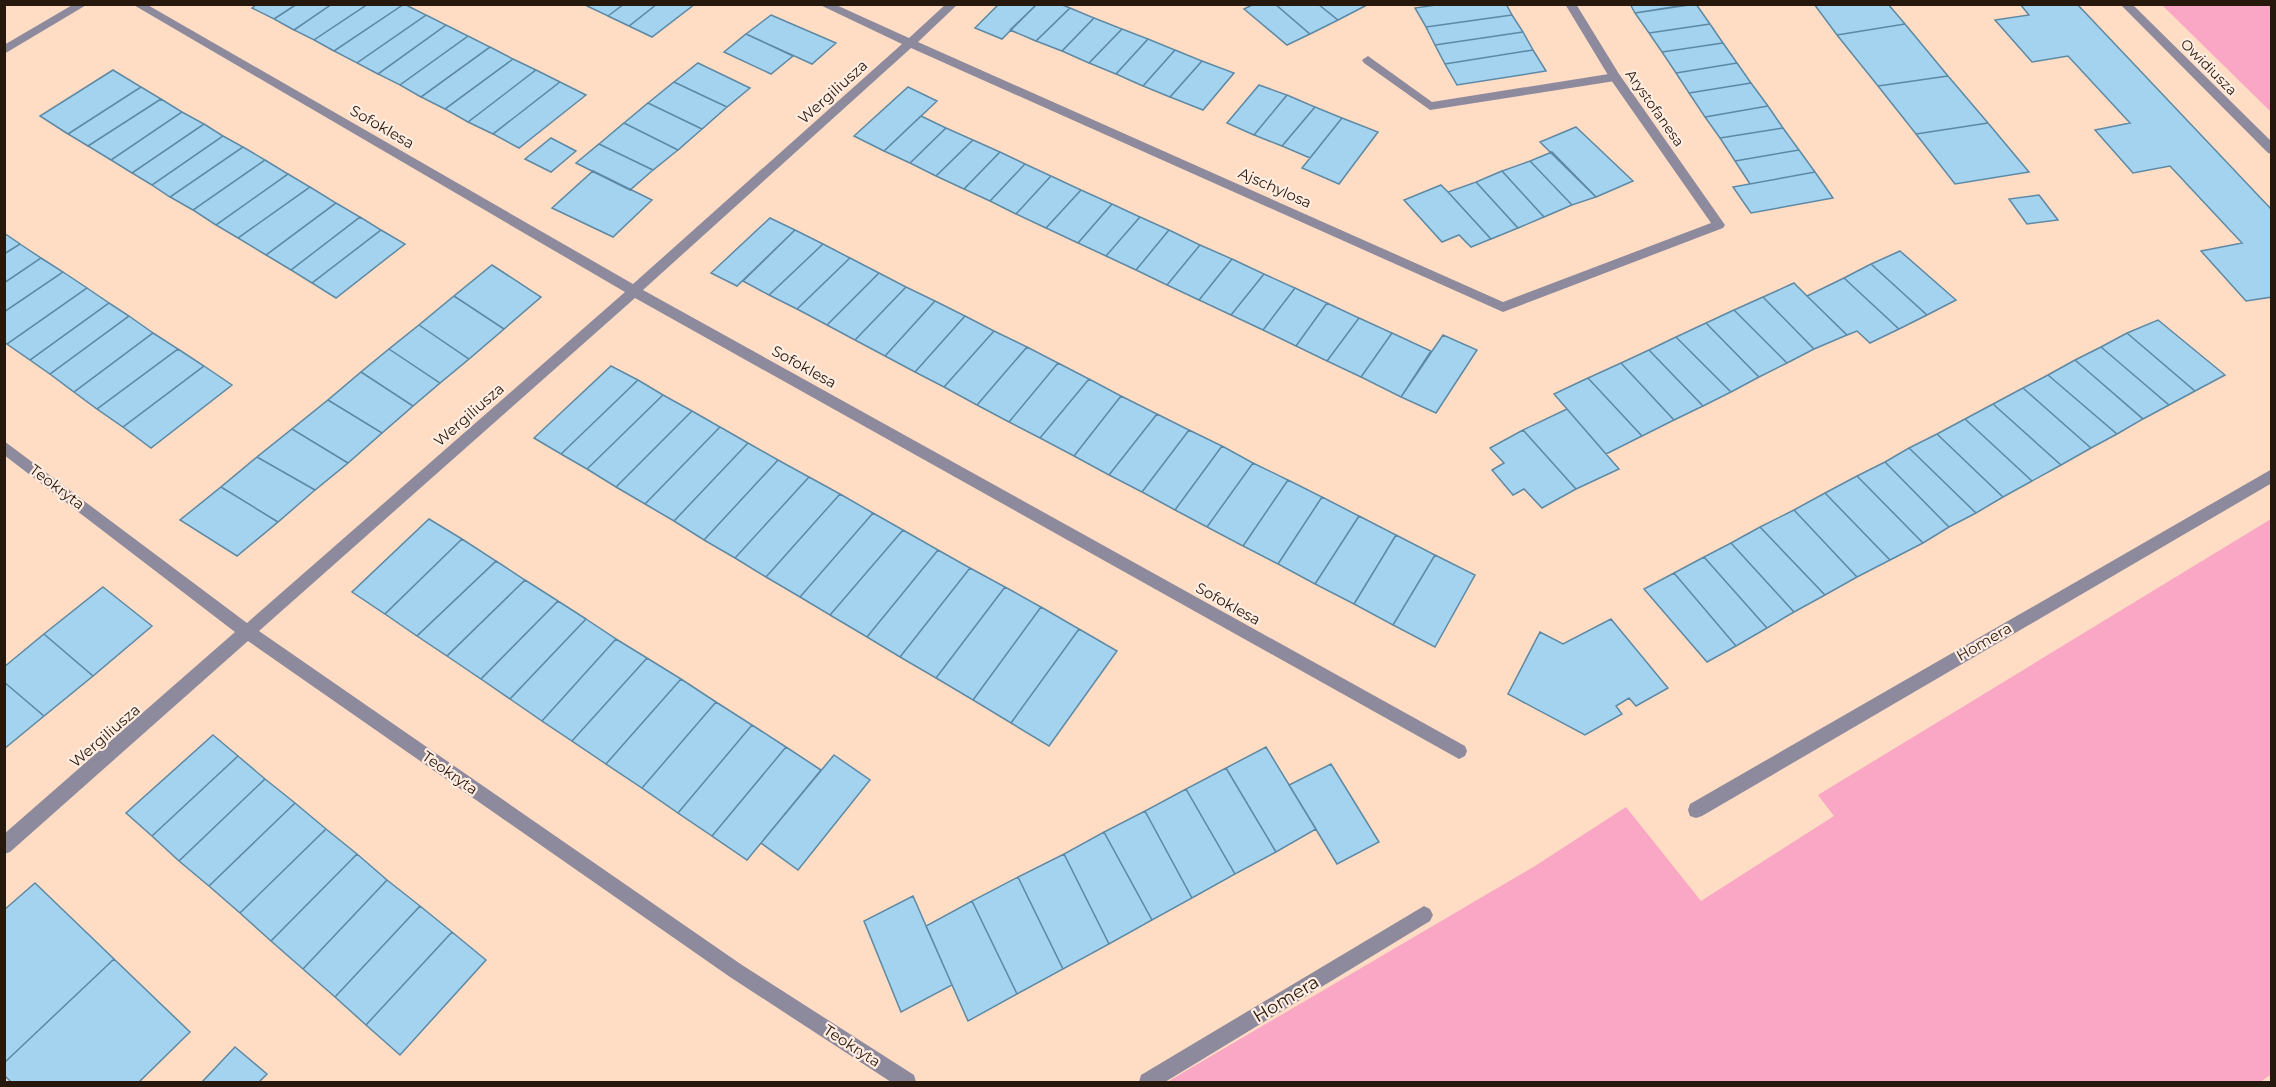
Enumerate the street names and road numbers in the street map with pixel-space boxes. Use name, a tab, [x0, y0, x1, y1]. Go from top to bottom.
street label: Owidiusza	[2177, 35, 2241, 99]
street label: Wergiliusza	[794, 55, 871, 128]
street label: Arystofanesa	[1622, 66, 1688, 150]
street label: Sofoklesa	[347, 101, 418, 153]
street label: Ajschylosa	[1236, 163, 1315, 212]
street label: Sofoklesa	[768, 341, 840, 392]
street label: Wergiliusza	[430, 379, 508, 450]
street label: Teokryta	[26, 460, 89, 513]
street label: Sofoklesa	[1192, 578, 1264, 629]
street label: Homera	[1953, 618, 2015, 665]
street label: Wergiliusza	[66, 700, 144, 771]
street label: Teokryta	[419, 746, 482, 799]
street label: Homera	[1249, 971, 1323, 1027]
street label: Teokryta	[820, 1020, 884, 1071]

